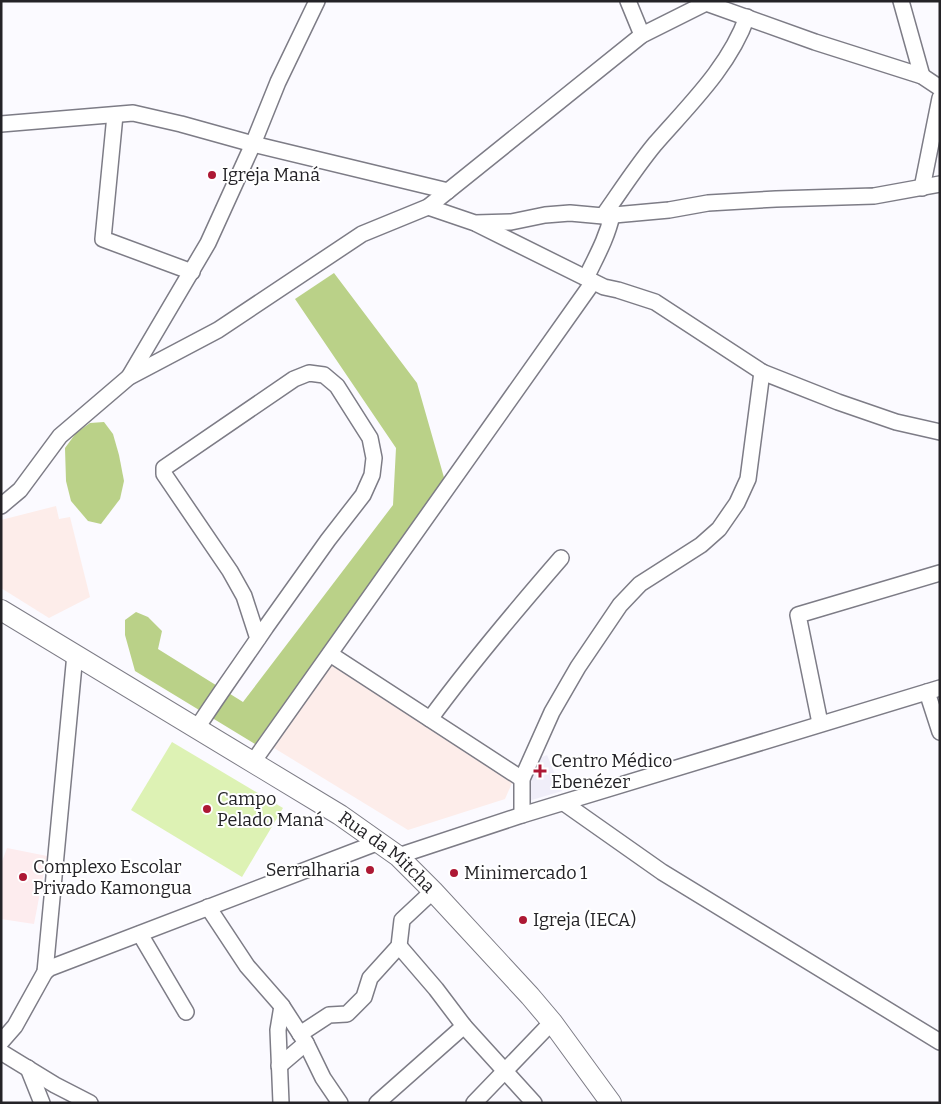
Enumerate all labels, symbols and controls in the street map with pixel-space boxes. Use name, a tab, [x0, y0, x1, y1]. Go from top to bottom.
place label: Igreja Maná	[222, 164, 320, 186]
marker: Igreja Maná	[206, 169, 218, 181]
place label: Centro Médico Ebenézer	[551, 750, 672, 793]
marker: Centro Médico Ebenézer	[533, 764, 547, 778]
place label: Campo Pelado Maná	[217, 788, 324, 831]
marker: Campo Pelado Maná	[201, 803, 213, 815]
street label: Rua da Mitcha	[334, 807, 440, 898]
place label: Complexo Escolar Privado Kamongua	[33, 856, 192, 899]
place label: Serralharia	[266, 859, 360, 881]
place label: Minimercado 1	[464, 862, 588, 884]
marker: Serralharia	[364, 864, 376, 876]
marker: Minimercado 1	[448, 867, 460, 879]
marker: Complexo Escolar Privado Kamongua	[17, 871, 29, 883]
place label: Igreja (IECA)	[533, 909, 636, 931]
marker: Igreja (IECA)	[517, 914, 529, 926]

